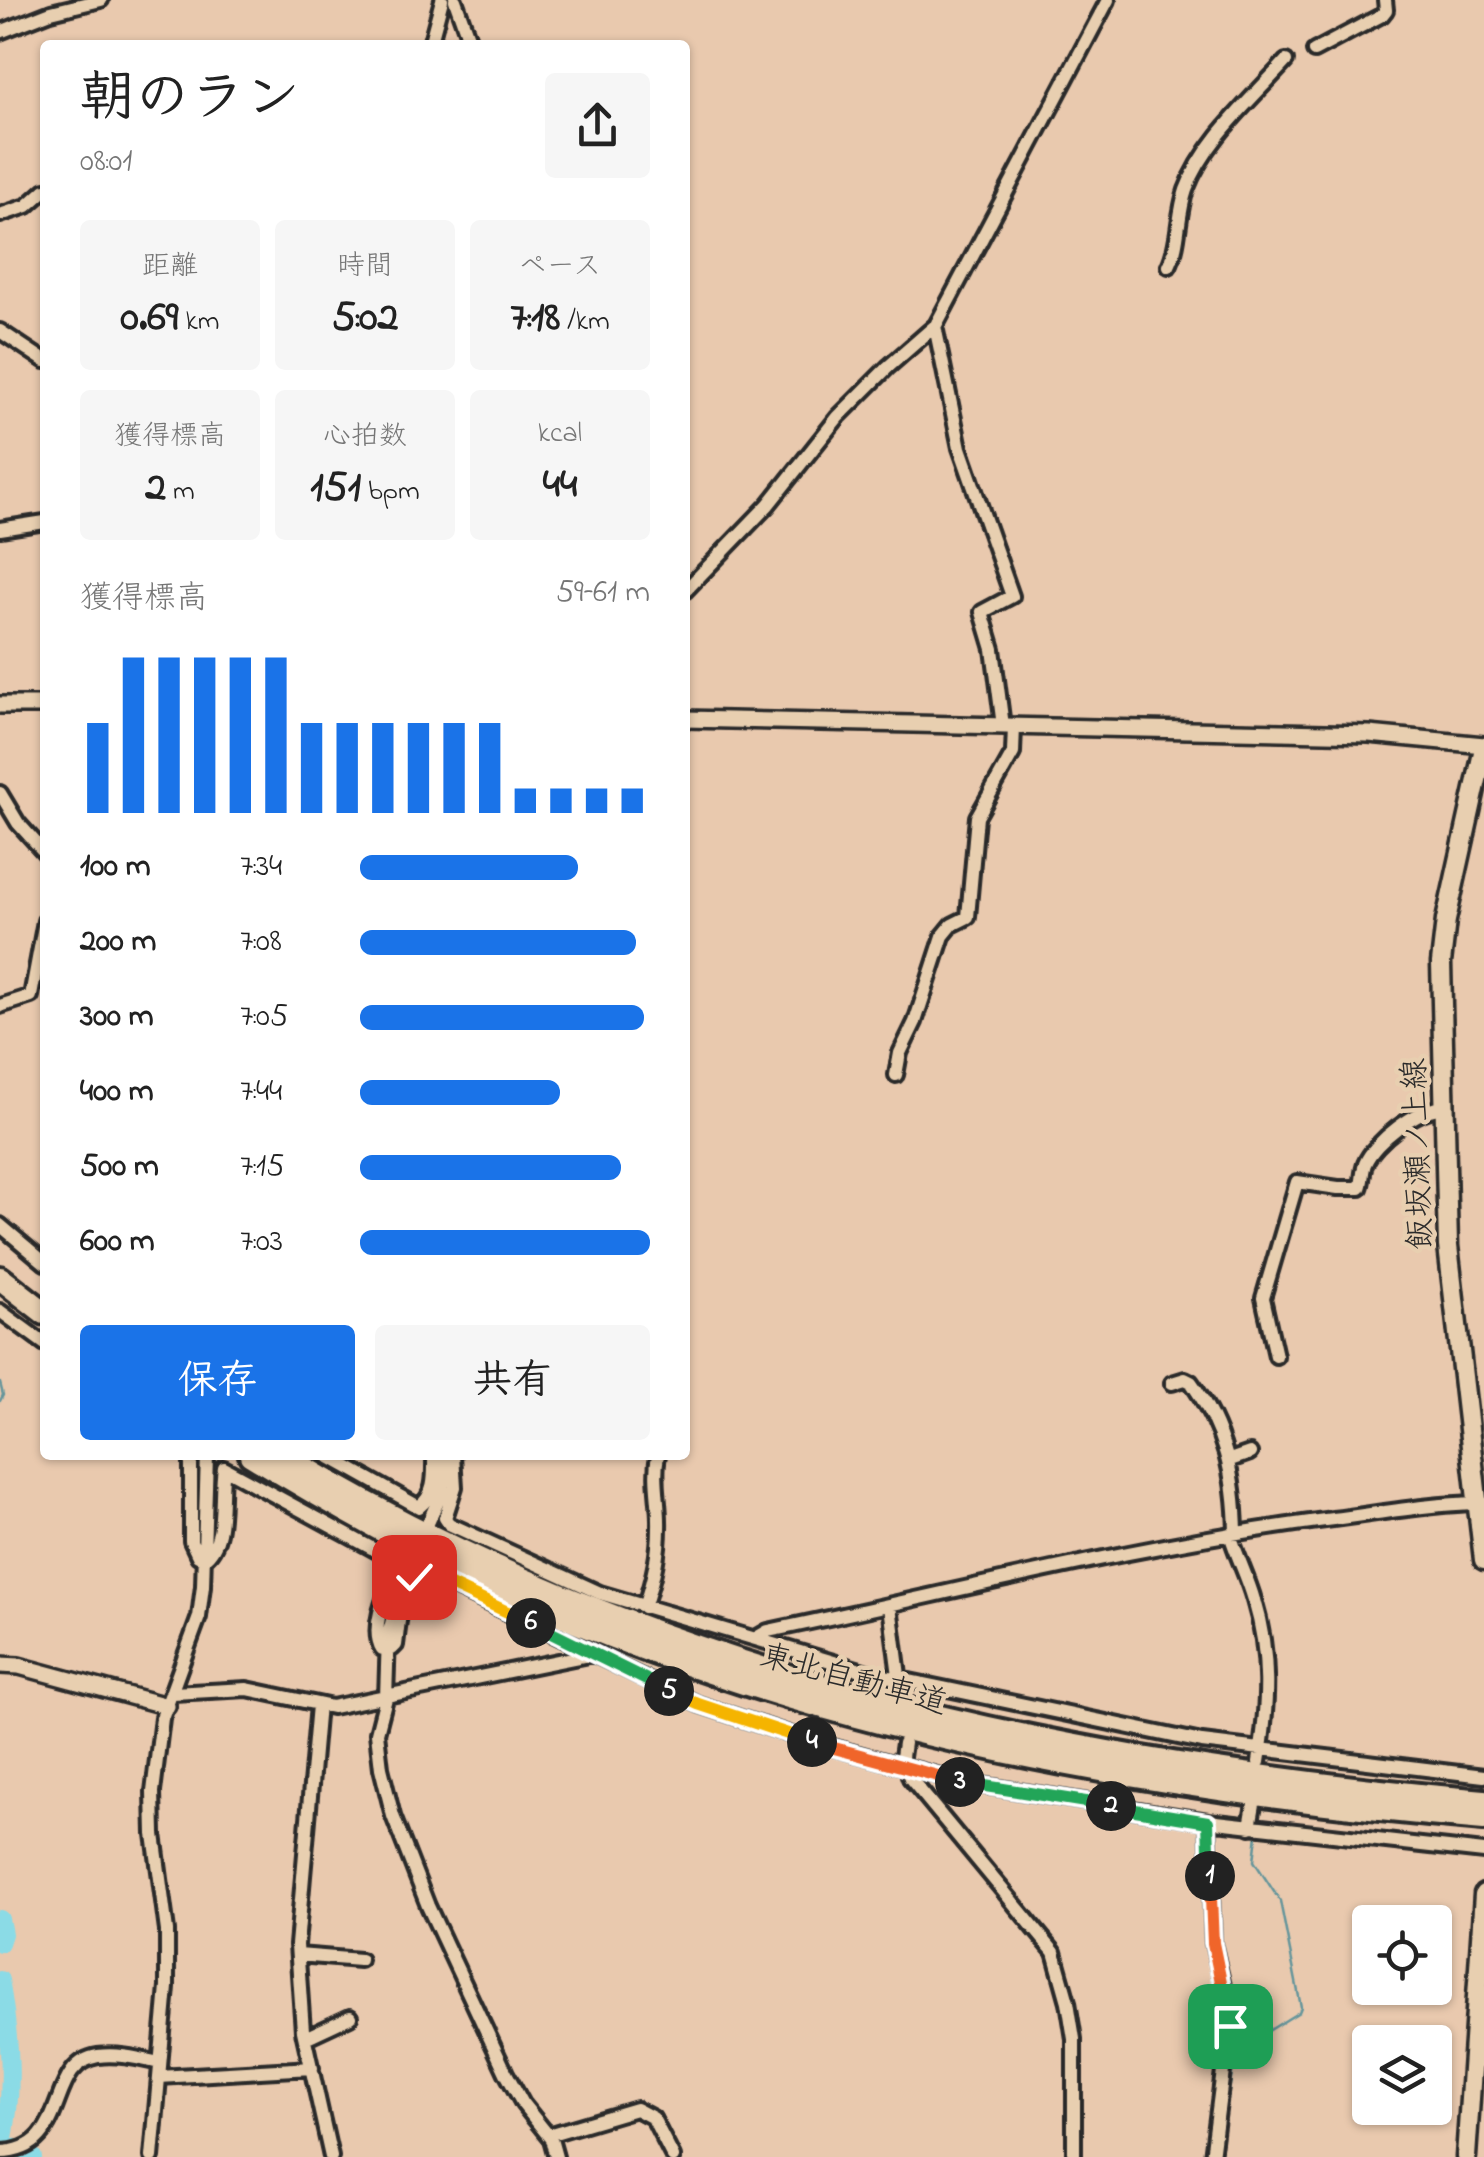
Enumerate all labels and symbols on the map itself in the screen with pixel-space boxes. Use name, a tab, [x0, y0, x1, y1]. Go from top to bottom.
street label: 飯坂瀬ノ上線	[1393, 1057, 1446, 1251]
pin	[372, 1535, 457, 1620]
pin: 6	[506, 1598, 556, 1648]
street label: 東北自動車道	[754, 1634, 952, 1729]
pin: 5	[644, 1666, 694, 1716]
pin: 4	[787, 1717, 837, 1767]
pin: 3	[935, 1757, 985, 1807]
pin: 2	[1086, 1781, 1136, 1831]
pin: 1	[1185, 1851, 1235, 1901]
pin	[1188, 1984, 1273, 2069]

